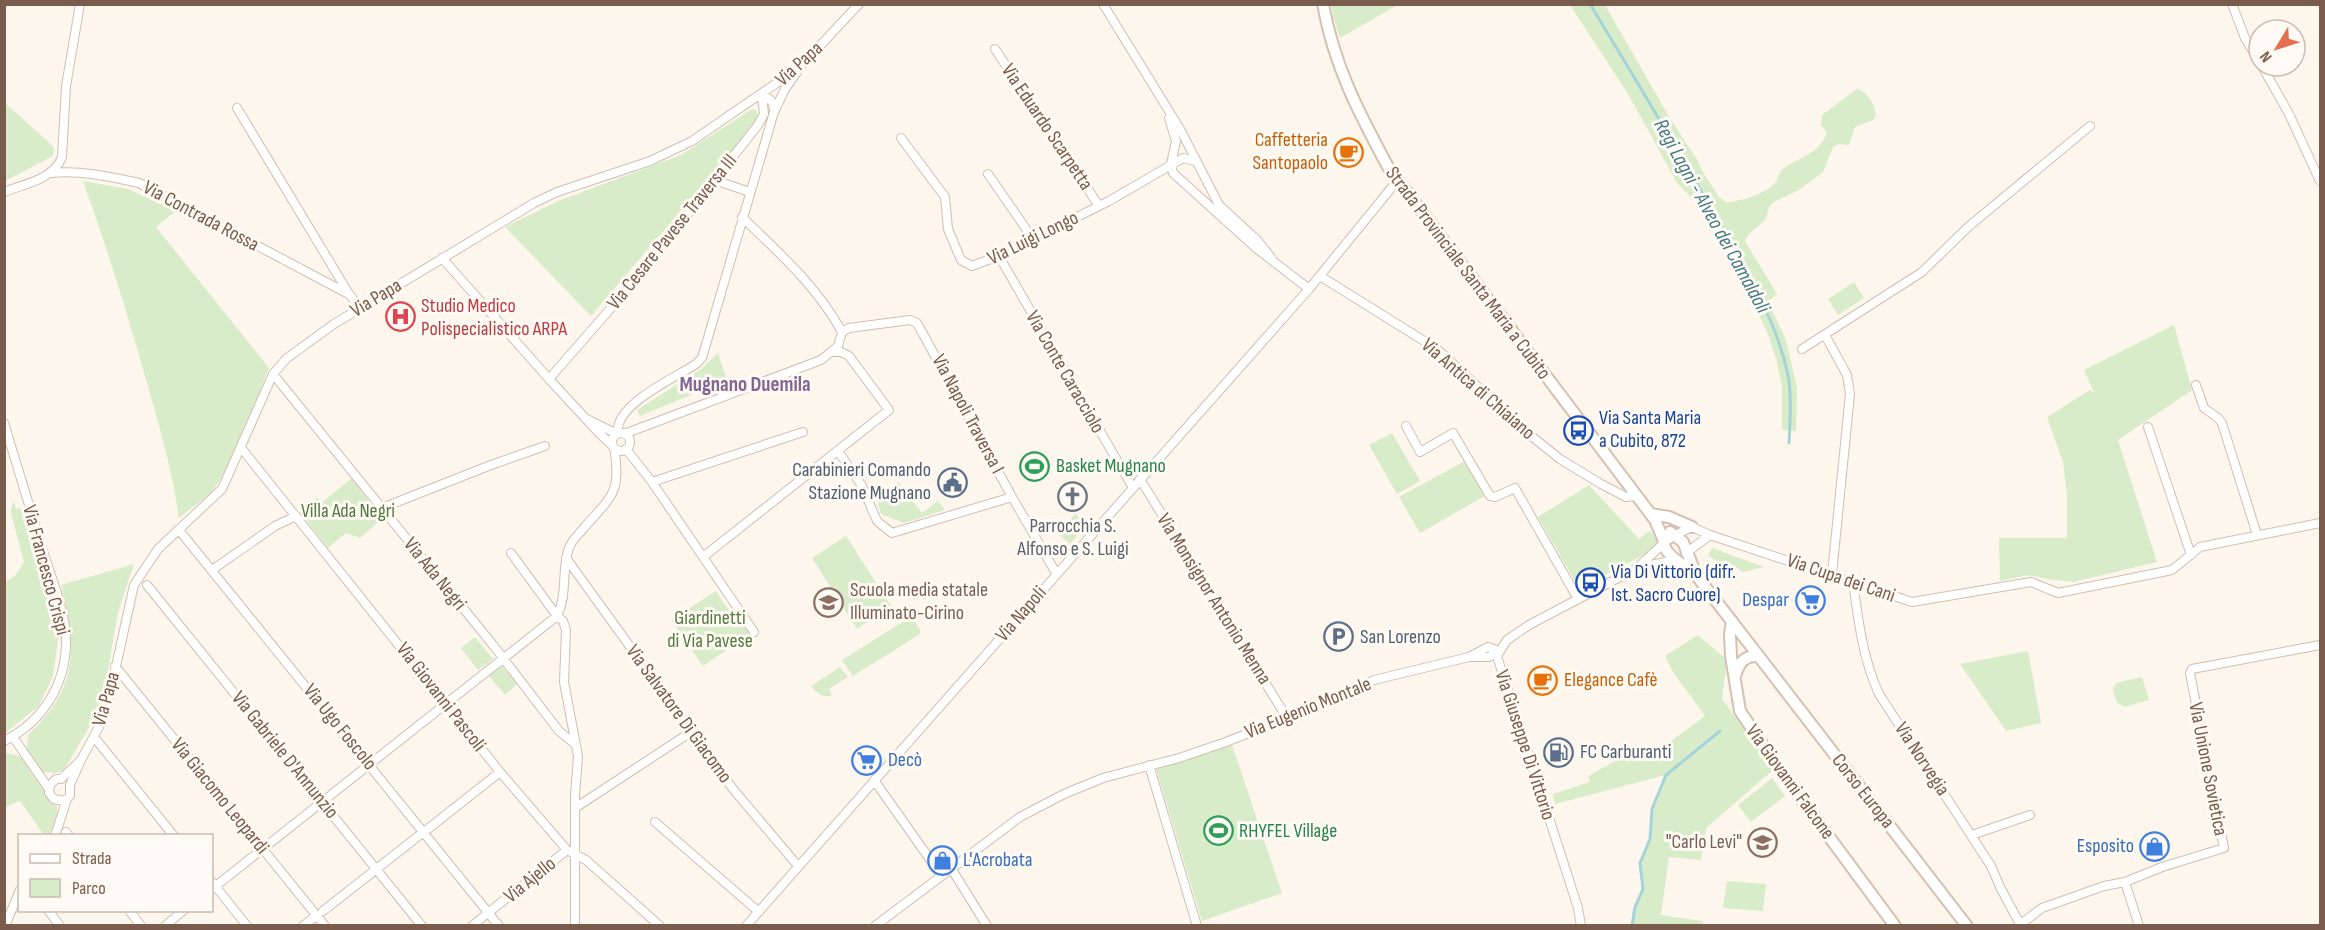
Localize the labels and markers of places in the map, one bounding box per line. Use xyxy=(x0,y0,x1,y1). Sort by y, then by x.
place label: Caffetteria Santopaolo xyxy=(1253,128,1328,175)
cafe icon: Caffetteria Santopaolo xyxy=(1333,136,1365,168)
place label: Studio Medico Polispecialistico ARPA xyxy=(421,294,568,341)
hospital icon: Studio Medico Polispecialistico ARPA xyxy=(384,301,416,333)
place label: Via Santa Maria a Cubito, 872 xyxy=(1599,406,1701,453)
bus stop icon: Via Santa Maria a Cubito, 872 xyxy=(1562,414,1594,446)
sports icon: Basket Mugnano xyxy=(1019,450,1051,482)
place label: Basket Mugnano xyxy=(1056,454,1166,478)
place label: Carabinieri Comando Stazione Mugnano xyxy=(792,458,931,505)
public building icon: Carabinieri Comando Stazione Mugnano xyxy=(936,466,968,498)
church icon: Parrocchia S. Alfonso e S. Luigi xyxy=(1057,480,1089,512)
place label: Parrocchia S. Alfonso e S. Luigi xyxy=(1016,514,1129,561)
place label: Via Di Vittorio (difr. Ist. Sacro Cuore) xyxy=(1611,560,1736,607)
bus stop icon: Via Di Vittorio (difr. Ist. Sacro Cuore) xyxy=(1574,567,1606,599)
place label: Scuola media statale Illuminato-Cirino xyxy=(850,578,988,625)
supermarket icon: Despar xyxy=(1794,584,1826,616)
school or university icon: Scuola media statale Illuminato-Cirino xyxy=(813,586,845,618)
place label: Despar xyxy=(1742,588,1789,612)
parking icon: San Lorenzo xyxy=(1323,621,1355,653)
place label: San Lorenzo xyxy=(1360,625,1441,649)
cafe icon: Elegance Cafè xyxy=(1527,664,1559,696)
place label: Elegance Cafè xyxy=(1564,668,1658,692)
fuel station icon: FC Carburanti xyxy=(1543,736,1575,768)
place label: FC Carburanti xyxy=(1580,740,1672,764)
supermarket icon: Decò xyxy=(851,744,883,776)
place label: Decò xyxy=(888,748,922,772)
sports icon: RHYFEL Village xyxy=(1202,815,1234,847)
place label: RHYFEL Village xyxy=(1239,819,1337,843)
school or university icon: "Carlo Levi" xyxy=(1747,826,1779,858)
place label: "Carlo Levi" xyxy=(1666,830,1742,854)
shop icon: Esposito xyxy=(2139,830,2171,862)
place label: Esposito xyxy=(2077,834,2134,858)
shop icon: L'Acrobata xyxy=(926,844,958,876)
place label: L'Acrobata xyxy=(963,848,1033,872)

